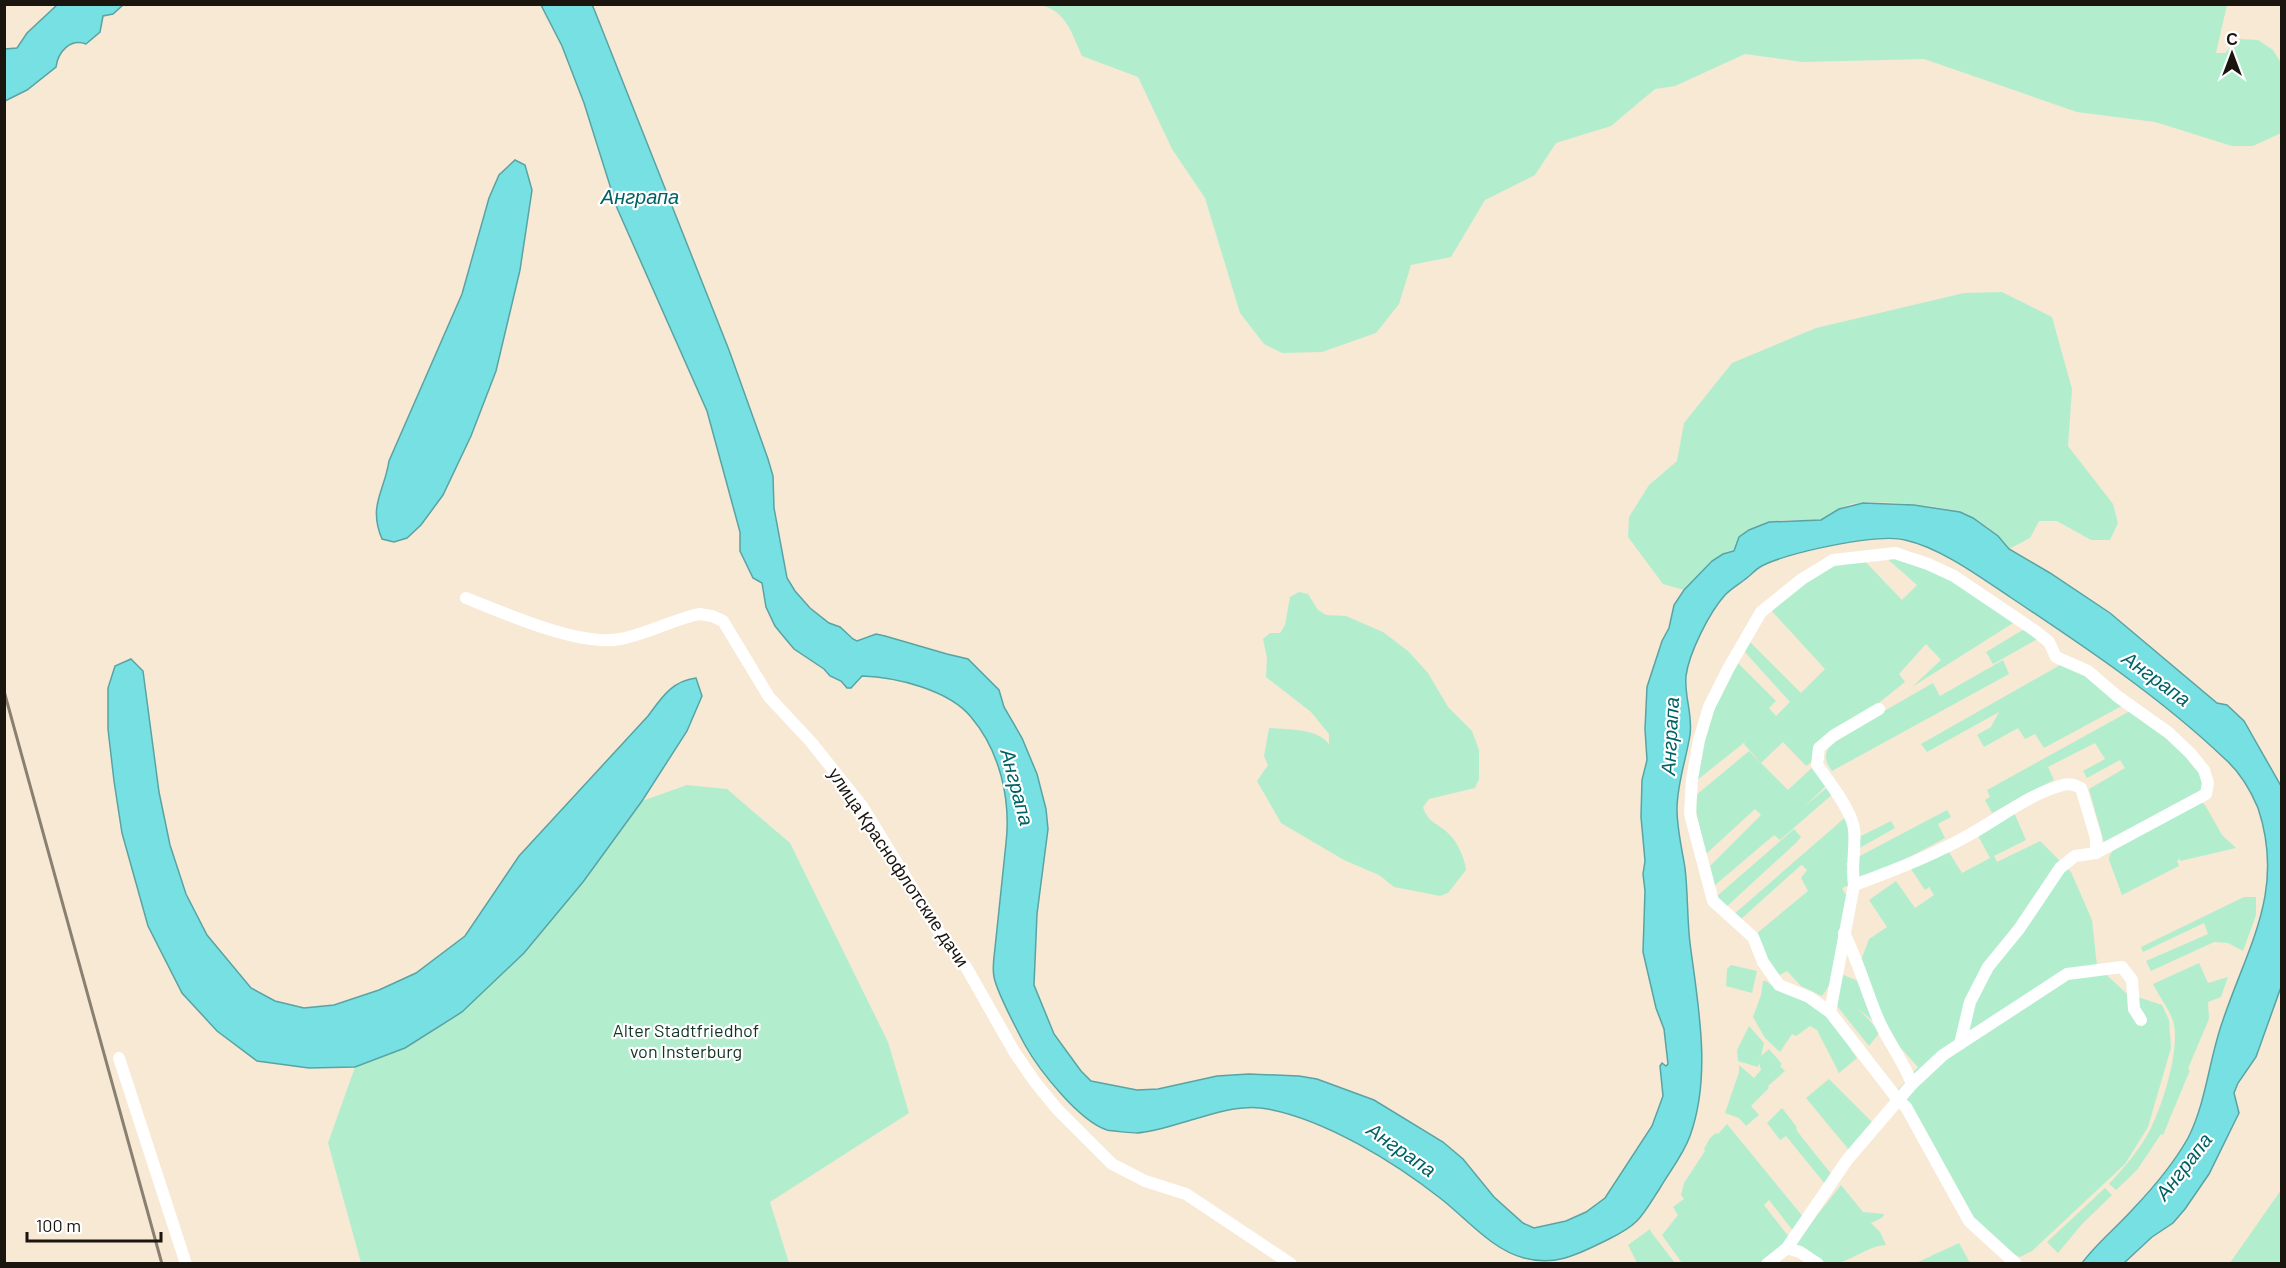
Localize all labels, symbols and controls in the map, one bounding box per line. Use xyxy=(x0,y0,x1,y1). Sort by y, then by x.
north arrow xyxy=(2202,24,2262,84)
text: С xyxy=(2226,29,2238,48)
water label: Анграпа xyxy=(600,184,679,208)
water label: Анграпа xyxy=(2117,645,2196,711)
water label: Анграпа xyxy=(1655,696,1683,777)
water label: Анграпа xyxy=(996,745,1040,828)
street label: улица Краснофлотские дачи xyxy=(824,763,974,971)
park label: Alter Stadtfriedhof von Insterburg xyxy=(613,1019,759,1062)
water label: Анграпа xyxy=(1362,1116,1441,1181)
water label: Анграпа xyxy=(2149,1128,2217,1205)
scale bar xyxy=(27,1205,160,1243)
text: 100 m xyxy=(36,1214,81,1236)

